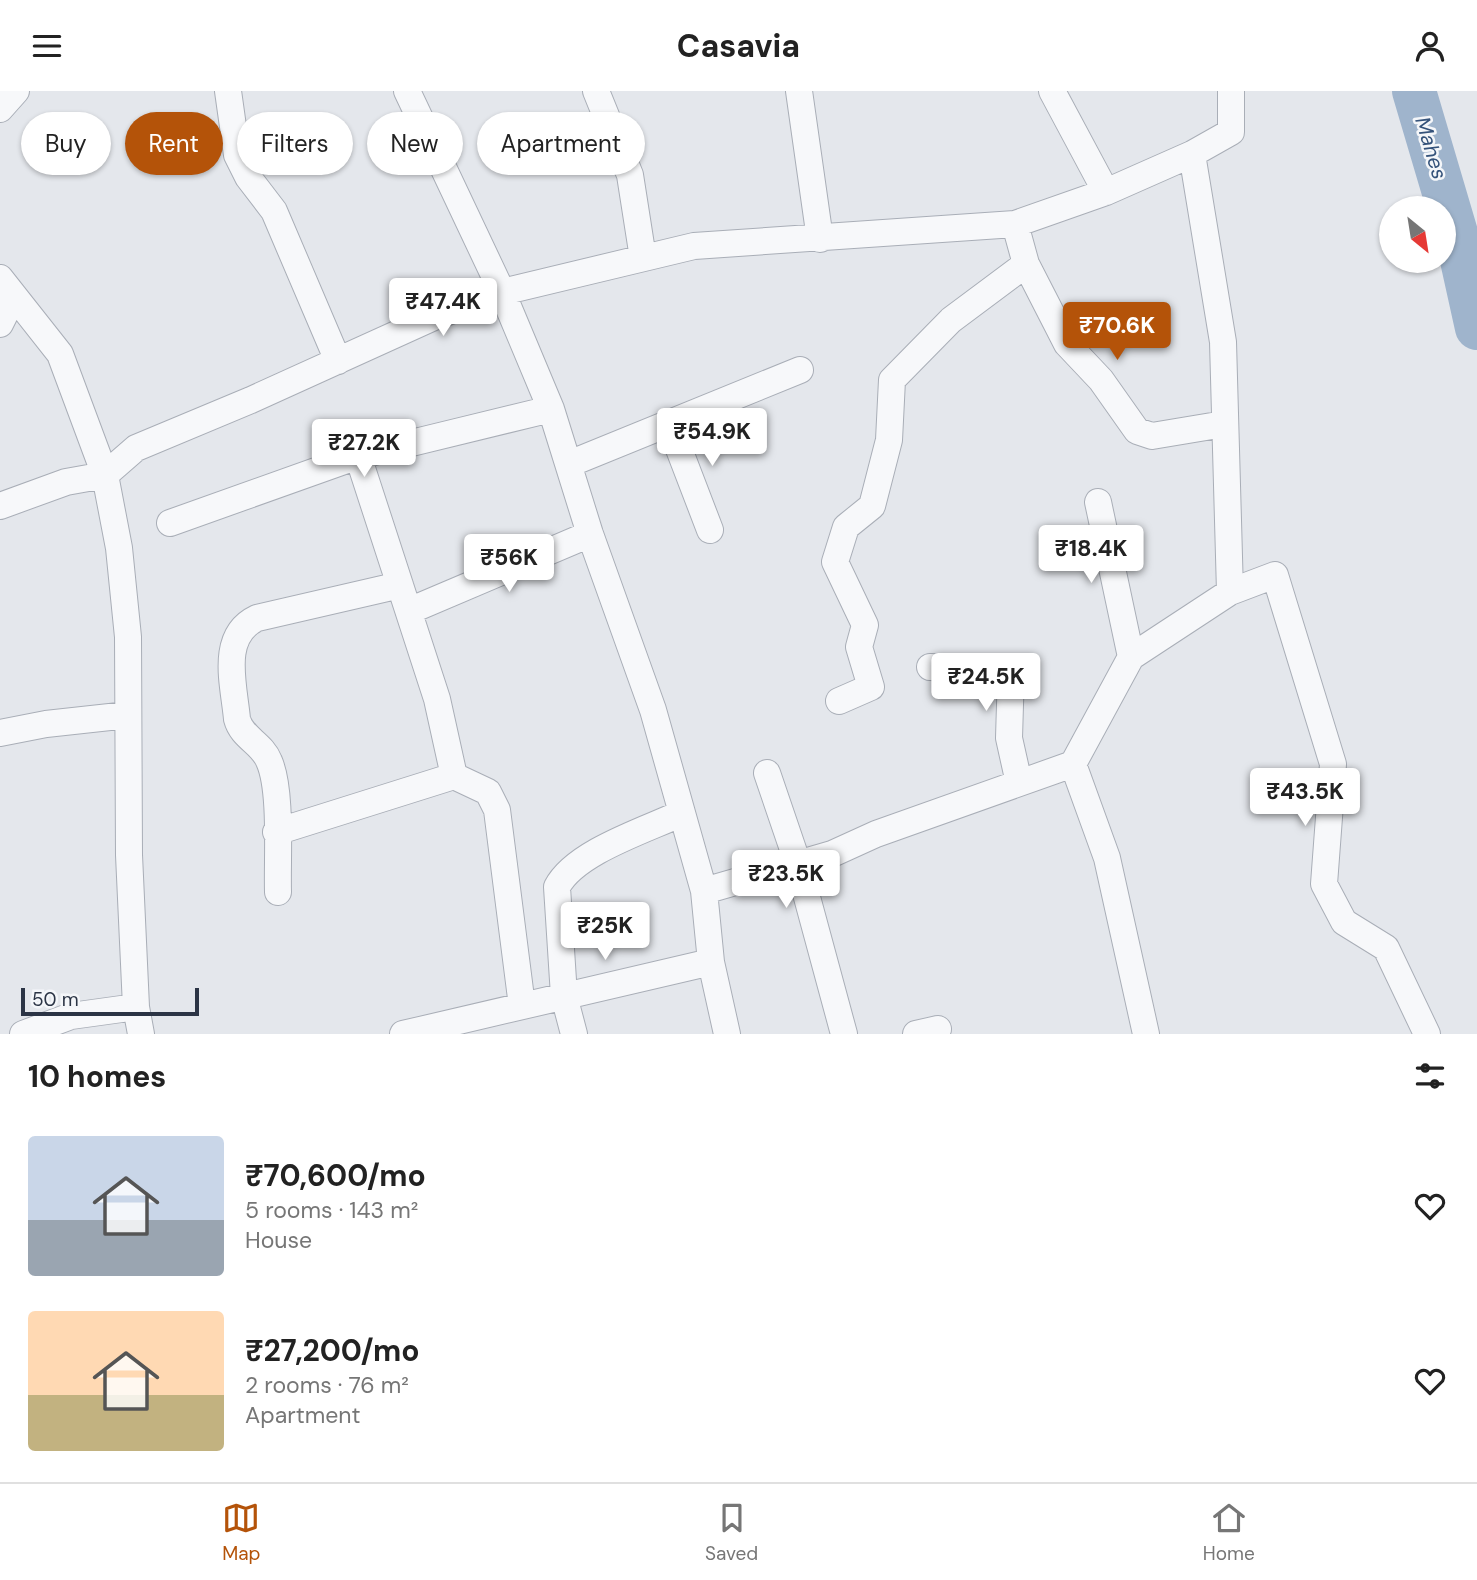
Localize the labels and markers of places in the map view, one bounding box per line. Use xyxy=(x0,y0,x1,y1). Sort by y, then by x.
pin: ₹47.4K xyxy=(386,279,500,338)
pin: ₹70.6K xyxy=(1060,303,1174,362)
pin: ₹54.9K xyxy=(655,409,769,468)
pin: ₹27.2K xyxy=(307,419,421,479)
pin: ₹18.4K xyxy=(1034,525,1148,585)
pin: ₹56K xyxy=(468,535,550,594)
pin: ₹24.5K xyxy=(929,653,1043,713)
pin: ₹43.5K xyxy=(1248,769,1362,828)
pin: ₹23.5K xyxy=(729,851,843,910)
pin: ₹25K xyxy=(564,903,646,962)

